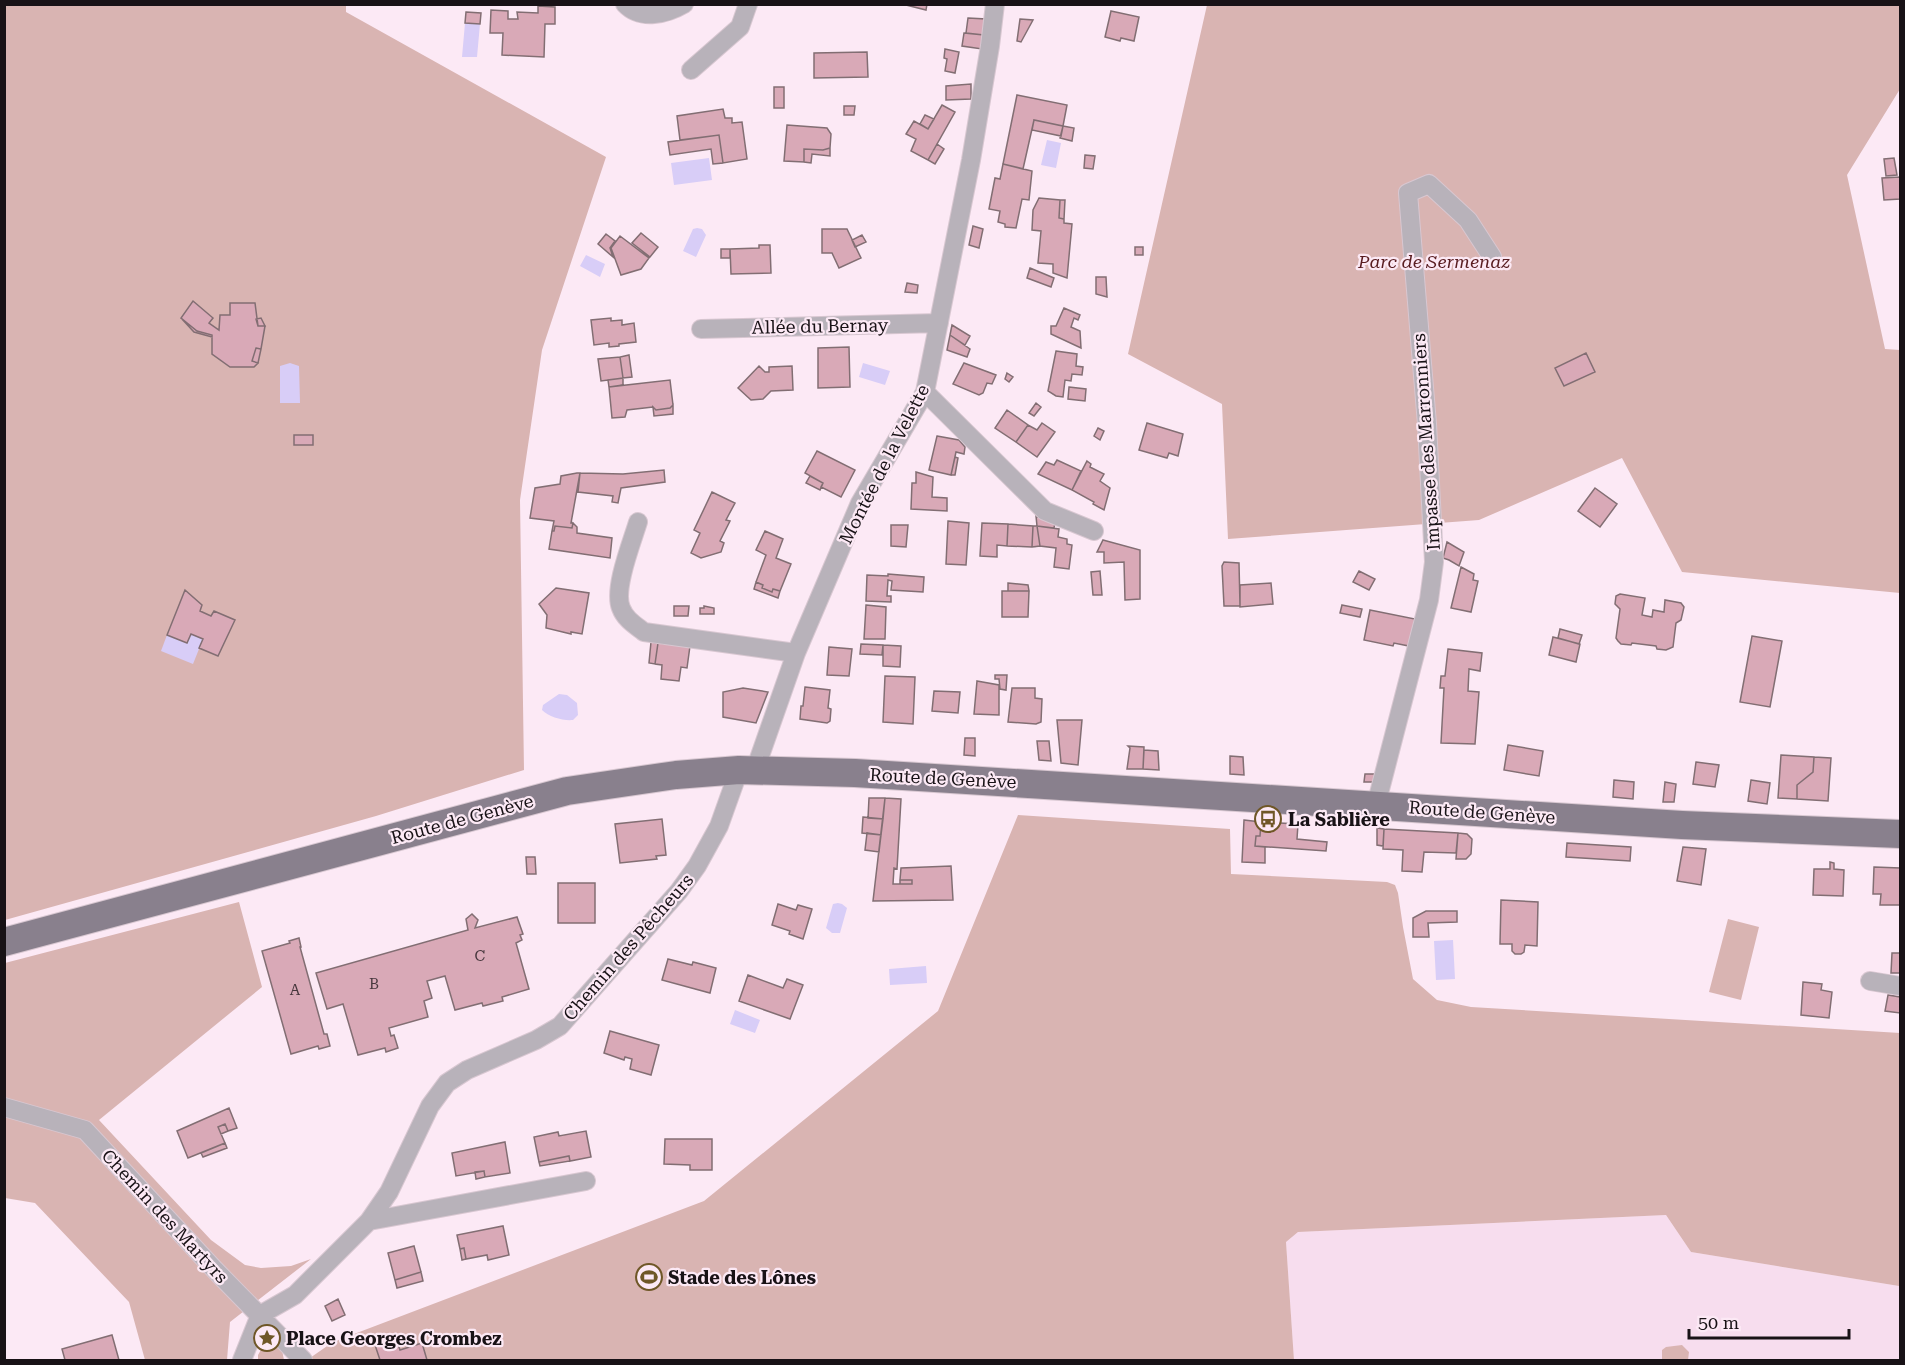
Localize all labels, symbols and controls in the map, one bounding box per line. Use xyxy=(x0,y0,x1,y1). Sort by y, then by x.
park label: Parc de Sermenaz xyxy=(1357,251,1510,272)
street label: Allée du Bernay xyxy=(751,314,889,338)
street label: Impasse des Marronniers xyxy=(1408,333,1444,551)
street label: Montée de la Velette xyxy=(835,381,933,547)
street label: Route de Genève xyxy=(869,764,1017,792)
street label: Route de Genève xyxy=(388,790,536,848)
street label: Route de Genève xyxy=(1408,796,1556,828)
bus stop icon: La Sablière xyxy=(1253,804,1283,834)
place label: La Sablière xyxy=(1288,809,1390,830)
street label: Chemin des Pêcheurs xyxy=(559,869,697,1025)
house number: C xyxy=(475,947,486,965)
house number: B xyxy=(369,975,379,993)
house number: A xyxy=(290,981,301,999)
street label: Chemin des Martyrs xyxy=(98,1145,232,1287)
sports icon: Stade des Lônes xyxy=(634,1262,664,1292)
place label: Stade des Lônes xyxy=(668,1267,816,1288)
scale bar xyxy=(1689,1302,1850,1340)
text: 50 m xyxy=(1698,1312,1739,1333)
place icon: Place Georges Crombez xyxy=(252,1323,282,1353)
place label: Place Georges Crombez xyxy=(286,1328,501,1349)

